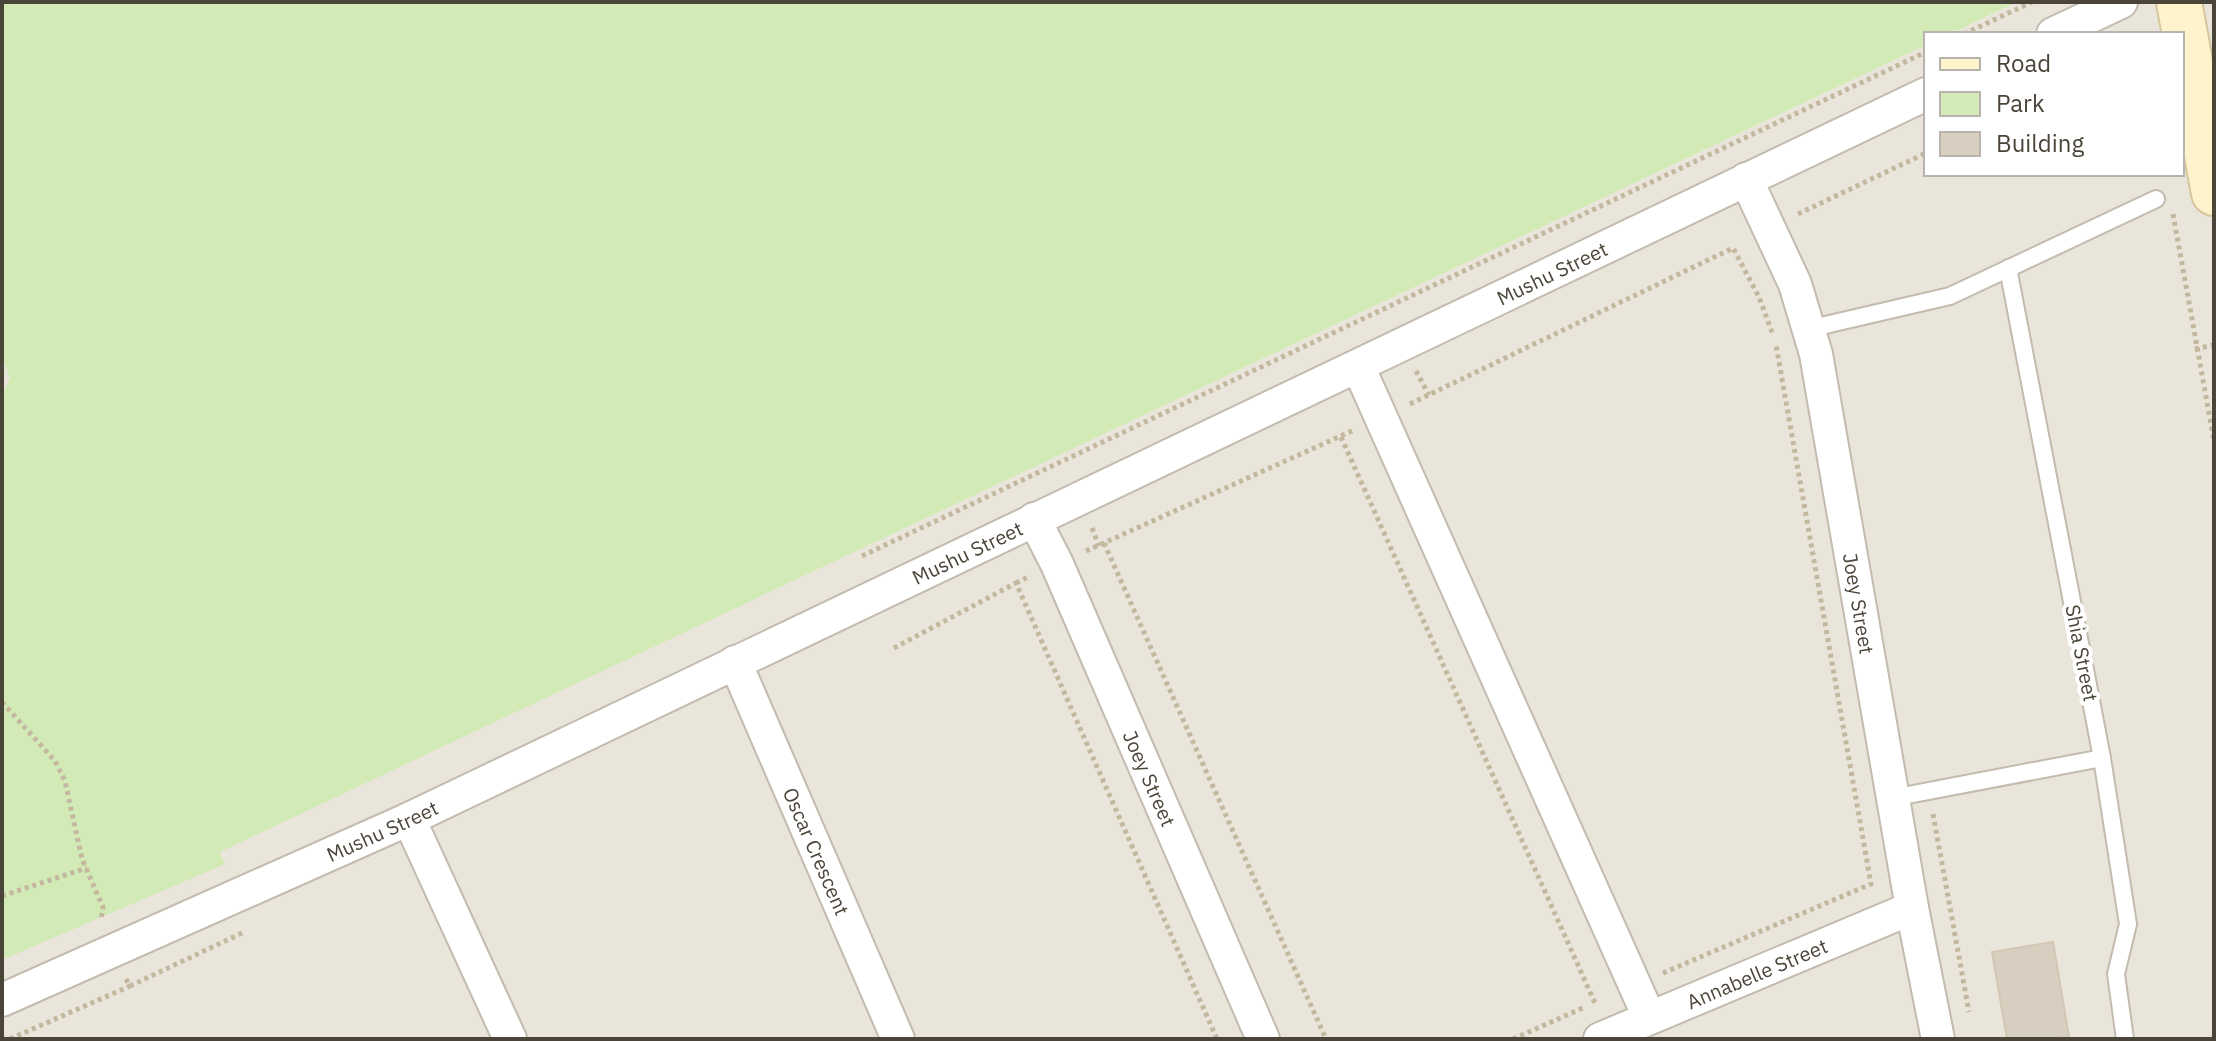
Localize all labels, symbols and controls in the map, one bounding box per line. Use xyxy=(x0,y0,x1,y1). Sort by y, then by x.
legend xyxy=(1924,32,2184,176)
text: Road xyxy=(1996,47,2051,79)
text: Park xyxy=(1996,87,2045,119)
text: Building xyxy=(1996,127,2084,159)
street label: Mushu Street xyxy=(1492,235,1612,311)
street label: Mushu Street xyxy=(907,514,1027,590)
street label: Joey Street xyxy=(1837,551,1881,656)
street label: Shia Street xyxy=(2059,602,2105,704)
street label: Joey Street xyxy=(1117,726,1183,830)
street label: Oscar Crescent xyxy=(777,783,856,919)
street label: Mushu Street xyxy=(322,794,442,868)
street label: Annabelle Street xyxy=(1682,932,1831,1015)

